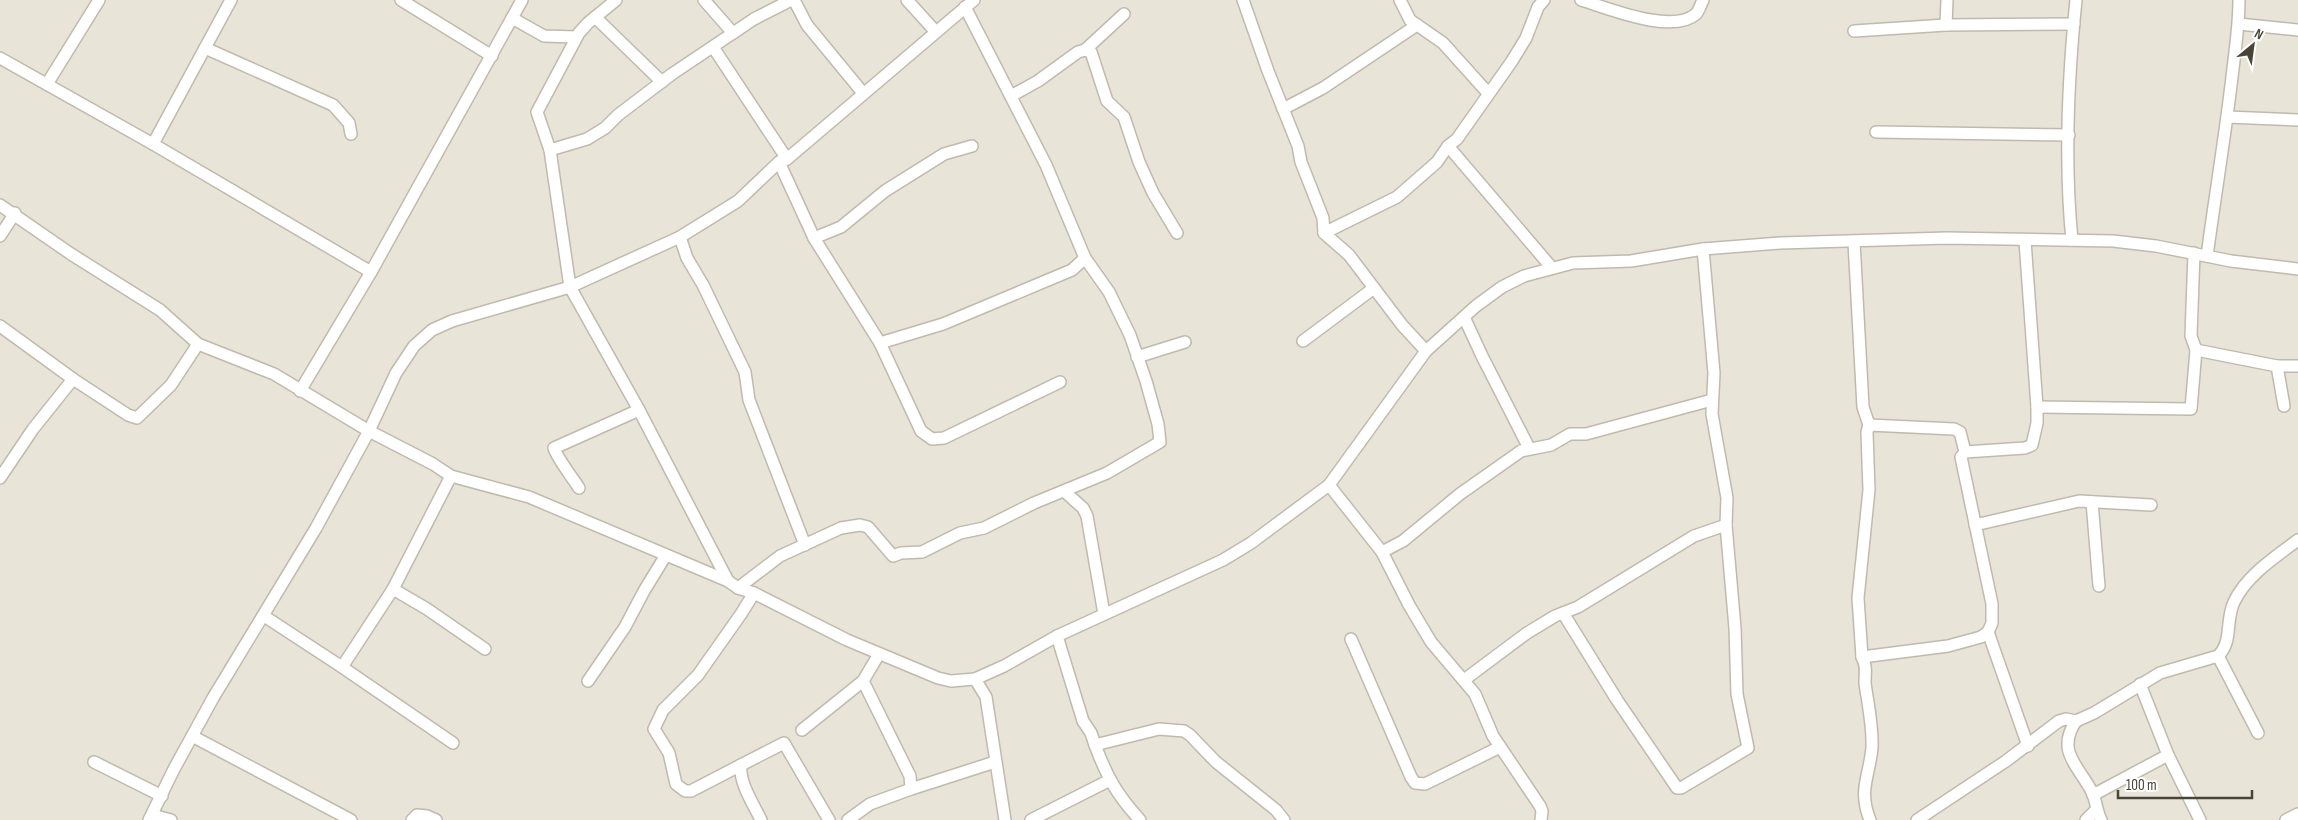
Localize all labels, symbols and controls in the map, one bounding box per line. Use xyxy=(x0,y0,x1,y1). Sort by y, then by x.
north arrow xyxy=(2228,20,2278,70)
text: N xyxy=(2252,25,2266,43)
scale bar xyxy=(2118,768,2252,800)
text: 100 m xyxy=(2126,776,2157,795)

